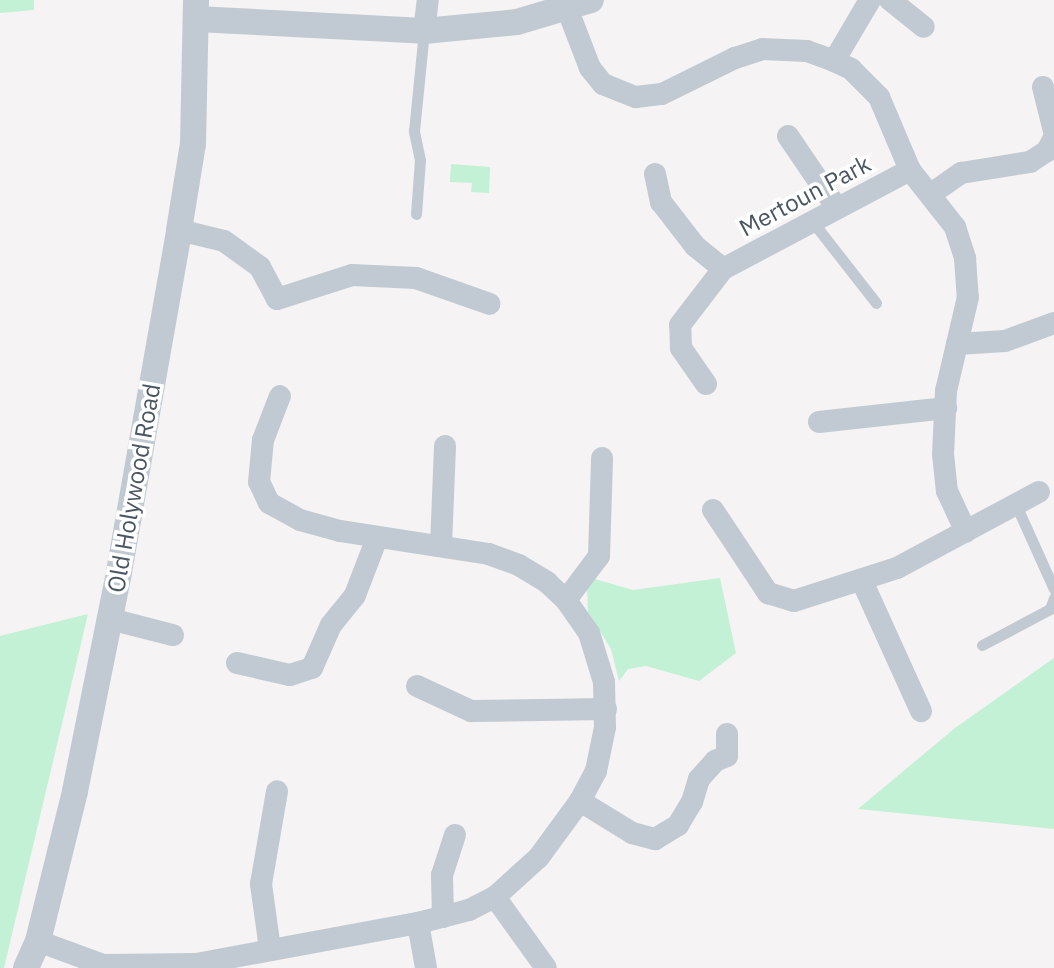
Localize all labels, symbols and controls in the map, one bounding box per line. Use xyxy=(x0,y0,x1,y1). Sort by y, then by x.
street label: Mertoun Park xyxy=(734,149,876,243)
street label: Old Holywood Road xyxy=(101,381,167,595)

